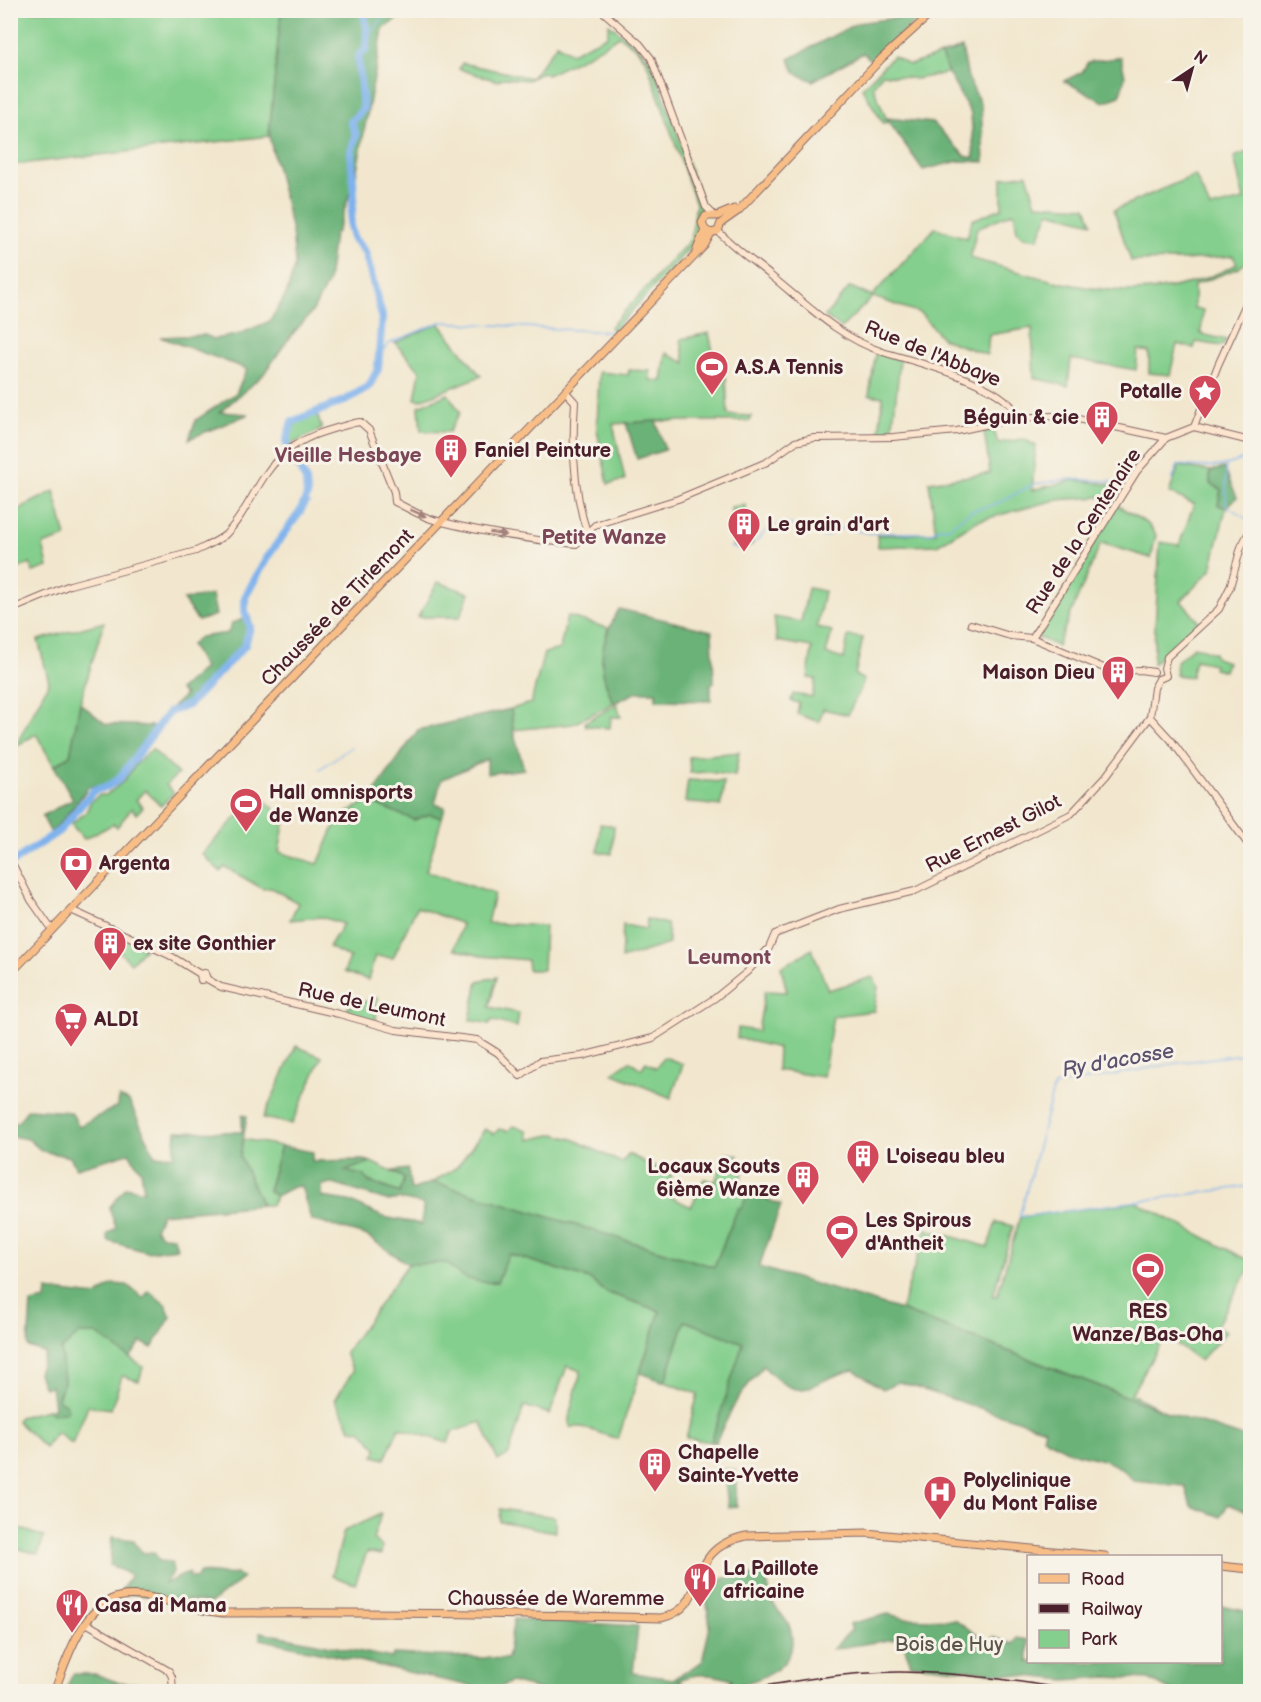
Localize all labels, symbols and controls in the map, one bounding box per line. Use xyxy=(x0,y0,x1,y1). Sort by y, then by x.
north arrow xyxy=(1162,39,1222,99)
text: N xyxy=(1189,47,1210,69)
street label: Rue de l'Abbaye xyxy=(861,316,1004,392)
sports icon: A.S.A Tennis xyxy=(694,349,730,396)
place label: A.S.A Tennis xyxy=(734,356,844,380)
place icon: Potalle xyxy=(1187,373,1223,420)
place label: Potalle xyxy=(1120,380,1182,404)
building icon: Béguin & cie xyxy=(1084,399,1120,446)
place label: Béguin & cie xyxy=(963,406,1079,430)
building icon: Faniel Peinture xyxy=(433,432,469,479)
place label: Faniel Peinture xyxy=(474,439,611,463)
district label: Vieille Hesbaye xyxy=(274,443,422,468)
street label: Rue de la Centenaire xyxy=(1021,444,1147,619)
building icon: Le grain d'art xyxy=(726,506,762,553)
one-way arrow xyxy=(410,508,427,517)
place label: Le grain d'art xyxy=(767,513,890,537)
street label: Chaussée de Tirlemont xyxy=(256,524,419,691)
district label: Petite Wanze xyxy=(542,525,666,550)
one-way arrow xyxy=(489,530,508,539)
building icon: Maison Dieu xyxy=(1100,654,1136,701)
place label: Maison Dieu xyxy=(982,661,1095,685)
place label: Hall omnisports de Wanze xyxy=(269,781,413,828)
sports icon: Hall omnisports de Wanze xyxy=(228,786,264,833)
street label: Rue Ernest Gilot xyxy=(922,789,1065,878)
bank icon: Argenta xyxy=(58,845,94,892)
place label: Argenta xyxy=(98,852,170,876)
building icon: ex site Gonthier xyxy=(92,925,128,972)
place label: ex site Gonthier xyxy=(133,932,277,956)
district label: Leumont xyxy=(687,945,771,970)
street label: Rue de Leumont xyxy=(296,978,448,1032)
supermarket icon: ALDI xyxy=(53,1001,89,1048)
place label: ALDI xyxy=(93,1008,138,1032)
water label: Ry d'acosse xyxy=(1060,1038,1176,1083)
building icon: L'oiseau bleu xyxy=(845,1138,881,1185)
place label: L'oiseau bleu xyxy=(886,1145,1005,1169)
place label: Locaux Scouts 6ième Wanze xyxy=(647,1155,780,1202)
building icon: Locaux Scouts 6ième Wanze xyxy=(785,1159,821,1206)
place label: Les Spirous d'Antheit xyxy=(865,1209,972,1256)
sports icon: Les Spirous d'Antheit xyxy=(824,1213,860,1260)
sports icon: RES Wanze/Bas-Oha xyxy=(1130,1251,1166,1298)
place label: RES Wanze/Bas-Oha xyxy=(1072,1300,1224,1347)
place label: Chapelle Sainte-Yvette xyxy=(678,1441,799,1488)
building icon: Chapelle Sainte-Yvette xyxy=(637,1446,673,1493)
place label: Polyclinique du Mont Falise xyxy=(963,1469,1097,1516)
hospital icon: Polyclinique du Mont Falise xyxy=(922,1474,958,1521)
legend xyxy=(1027,1555,1222,1663)
place label: La Paillote africaine xyxy=(723,1557,818,1604)
restaurant icon: La Paillote africaine xyxy=(682,1561,718,1608)
text: Road xyxy=(1081,1569,1125,1590)
restaurant icon: Casa di Mama xyxy=(54,1587,90,1634)
street label: Chaussée de Waremme xyxy=(448,1587,665,1611)
place label: Casa di Mama xyxy=(95,1594,227,1618)
text: Railway xyxy=(1081,1599,1143,1620)
text: Park xyxy=(1081,1629,1117,1650)
park label: Bois de Huy xyxy=(895,1633,1003,1657)

